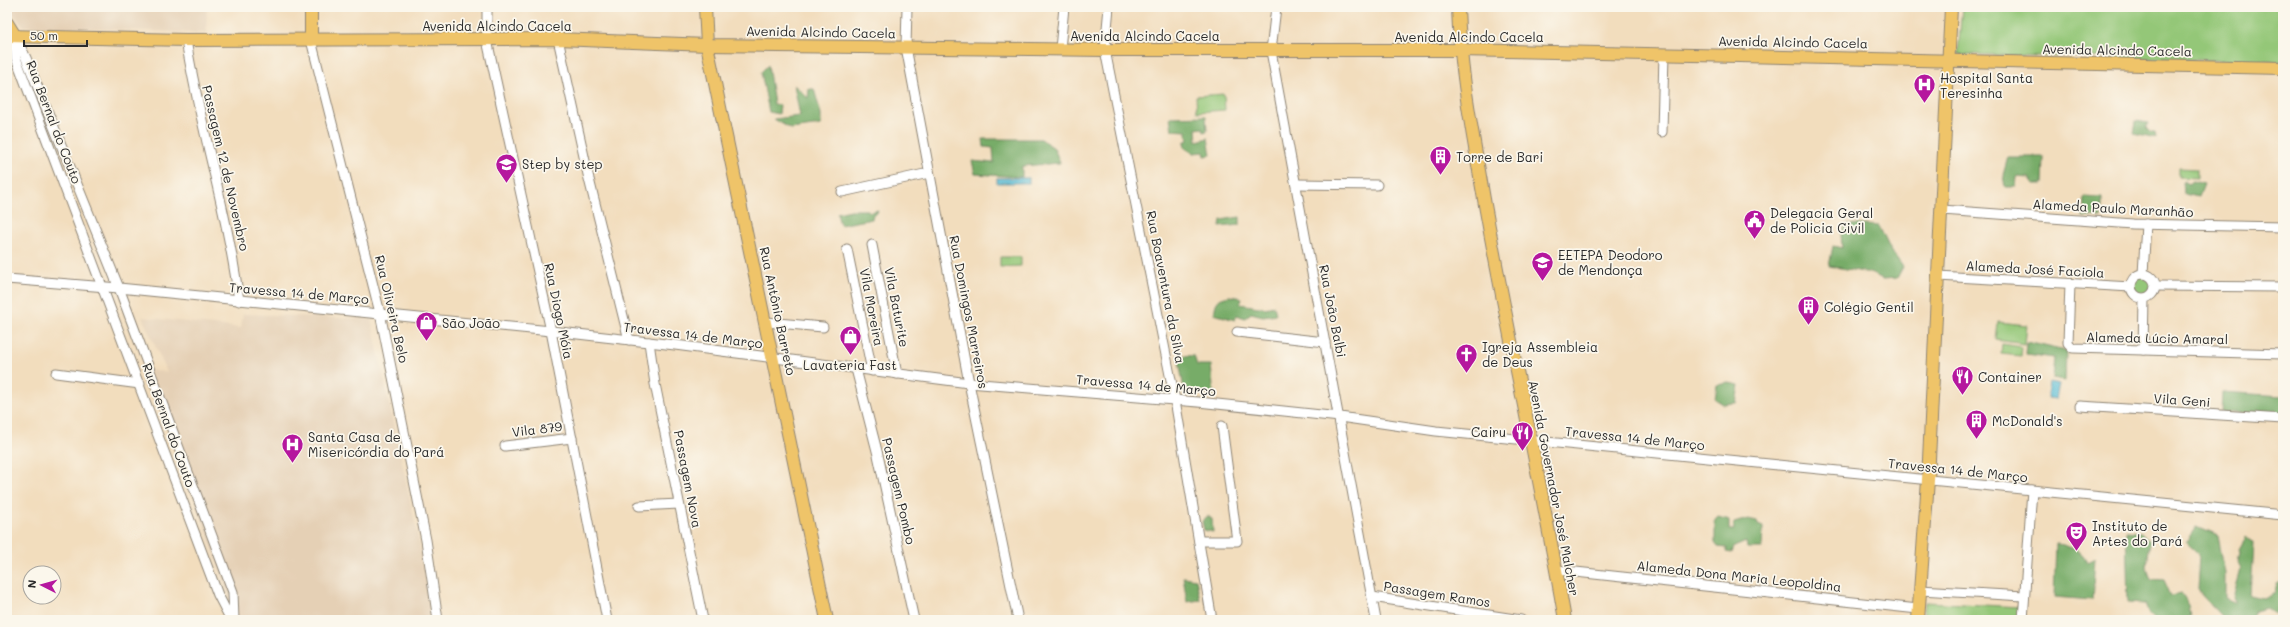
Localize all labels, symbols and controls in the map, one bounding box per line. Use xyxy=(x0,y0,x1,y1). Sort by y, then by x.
street label: Avenida Alcindo Cacela xyxy=(422,17,572,34)
scale bar xyxy=(24,22,87,48)
street label: Avenida Alcindo Cacela xyxy=(746,22,896,41)
text: 50 m xyxy=(30,27,58,43)
street label: Avenida Alcindo Cacela xyxy=(1070,27,1220,44)
street label: Avenida Alcindo Cacela xyxy=(1394,28,1544,45)
street label: Avenida Alcindo Cacela xyxy=(1718,32,1868,51)
street label: Avenida Alcindo Cacela xyxy=(2042,40,2192,59)
street label: Rua Bernal do Couto xyxy=(23,58,86,186)
place label: Hospital Santa Teresinha xyxy=(1940,69,2033,101)
hospital icon: Hospital Santa Teresinha xyxy=(1911,72,1937,105)
street label: Passagem 12 de Novembro xyxy=(199,83,254,253)
building icon: Torre de Bari xyxy=(1427,144,1453,177)
place label: Torre de Bari xyxy=(1456,148,1543,165)
school or university icon: Step by step xyxy=(494,151,520,184)
place label: Step by step xyxy=(522,155,603,172)
street label: Alameda Paulo Maranhão xyxy=(2032,195,2194,220)
place label: Delegacia Geral de Policia Civil xyxy=(1770,204,1873,236)
public building icon: Delegacia Geral de Policia Civil xyxy=(1742,207,1768,240)
street label: Rua Boaventura da Silva xyxy=(1143,209,1190,365)
street label: Rua Domingos Marreiros xyxy=(946,234,993,390)
street label: Rua Antônio Barreto xyxy=(757,245,800,377)
place label: EETEPA Deodoro de Mendonça xyxy=(1558,246,1663,278)
school or university icon: EETEPA Deodoro de Mendonça xyxy=(1530,249,1556,282)
street label: Rua Oliveira Belo xyxy=(372,253,413,365)
street label: Alameda José Faciola xyxy=(1965,256,2105,281)
street label: Rua Diogo Móia xyxy=(541,261,578,361)
street label: Rua João Balbi xyxy=(1316,263,1351,359)
street label: Vila Baturite xyxy=(881,265,914,348)
street label: Vila Moreira xyxy=(857,266,888,347)
street label: Travessa 14 de Março xyxy=(229,278,370,307)
building icon: Colégio Gentil xyxy=(1796,294,1822,327)
place label: Colégio Gentil xyxy=(1824,298,1914,315)
shop icon: São João xyxy=(413,310,439,343)
place label: São João xyxy=(442,314,500,331)
street label: Travessa 14 de Março xyxy=(623,318,764,352)
shop icon: Lavateria Fast xyxy=(837,324,863,357)
street label: Alameda Lúcio Amaral xyxy=(2086,328,2228,347)
place label: Igreja Assembleia de Deus xyxy=(1482,338,1598,370)
church icon: Igreja Assembleia de Deus xyxy=(1454,341,1480,374)
place label: Lavateria Fast xyxy=(803,356,897,373)
street label: Rua Bernal do Couto xyxy=(139,361,200,489)
restaurant icon: Container xyxy=(1950,364,1976,397)
place label: Container xyxy=(1978,368,2042,385)
street label: Travessa 14 de Março xyxy=(1076,370,1217,399)
street label: Avenida Governador José Malcher xyxy=(1525,378,1584,597)
street label: Vila Geni xyxy=(2153,389,2211,410)
building icon: McDonald's xyxy=(1963,408,1989,441)
place label: McDonald's xyxy=(1992,412,2063,429)
street label: Vila 879 xyxy=(511,417,563,440)
restaurant icon: Cairu xyxy=(1509,419,1535,452)
street label: Travessa 14 de Março xyxy=(1565,422,1706,453)
place label: Cairu xyxy=(1471,423,1506,440)
place label: Santa Casa de Misericórdia do Pará xyxy=(308,428,444,460)
street label: Passagem Nova xyxy=(671,429,706,529)
hospital icon: Santa Casa de Misericórdia do Pará xyxy=(279,431,305,464)
street label: Passagem Pombo xyxy=(879,436,920,546)
street label: Travessa 14 de Março xyxy=(1888,454,2029,485)
place label: Instituto de Artes do Pará xyxy=(2092,517,2183,549)
theatre icon: Instituto de Artes do Pará xyxy=(2063,520,2089,553)
street label: Alameda Dona Maria Leopoldina xyxy=(1636,556,1842,595)
north arrow xyxy=(22,565,62,605)
street label: Passagem Ramos xyxy=(1383,577,1492,610)
text: N xyxy=(24,579,39,589)

